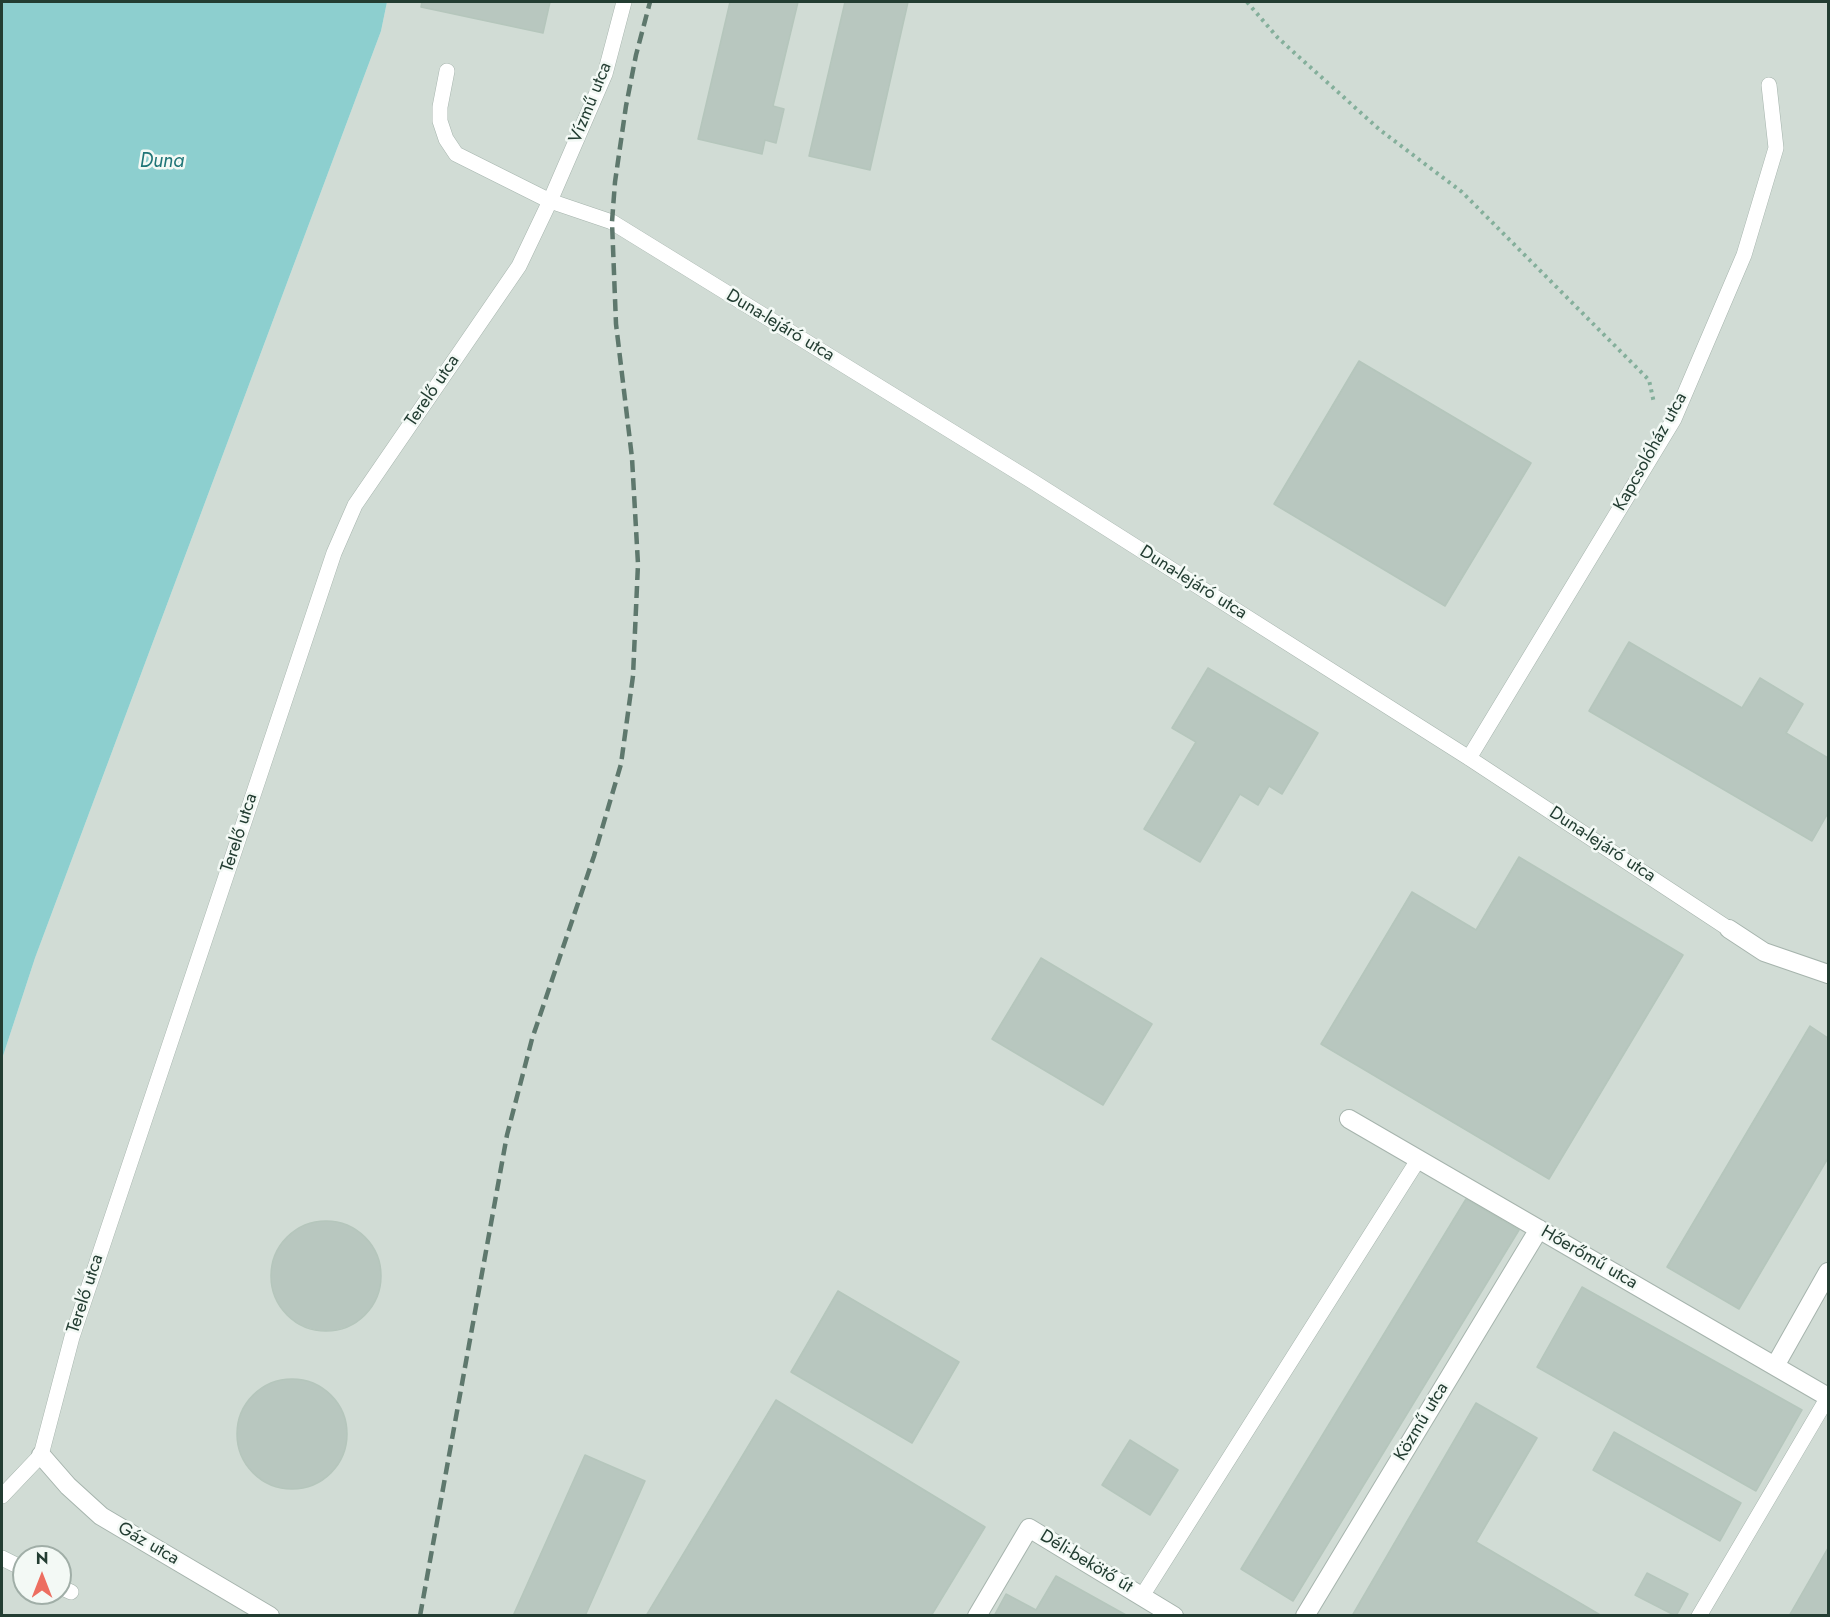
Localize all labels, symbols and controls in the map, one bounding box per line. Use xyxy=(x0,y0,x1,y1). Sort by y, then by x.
street label: Vízmű utca xyxy=(565,60,617,146)
water label: Duna xyxy=(140,150,184,174)
street label: Duna-lejáró utca xyxy=(722,285,838,367)
street label: Terelő utca xyxy=(401,351,465,431)
street label: Kapcsolóház utca xyxy=(1610,389,1692,515)
street label: Duna-lejáró utca xyxy=(1135,541,1251,625)
street label: Terelő utca xyxy=(217,791,263,875)
street label: Duna-lejáró utca xyxy=(1545,803,1659,887)
street label: Hőerőmű utca xyxy=(1537,1222,1641,1294)
street label: Terelő utca xyxy=(63,1252,109,1336)
street label: Közmű utca xyxy=(1390,1379,1454,1465)
street label: Gáz utca xyxy=(113,1518,183,1570)
street label: Déli-bekötő út xyxy=(1036,1526,1136,1598)
north arrow xyxy=(12,1545,72,1605)
text: N xyxy=(36,1547,48,1570)

